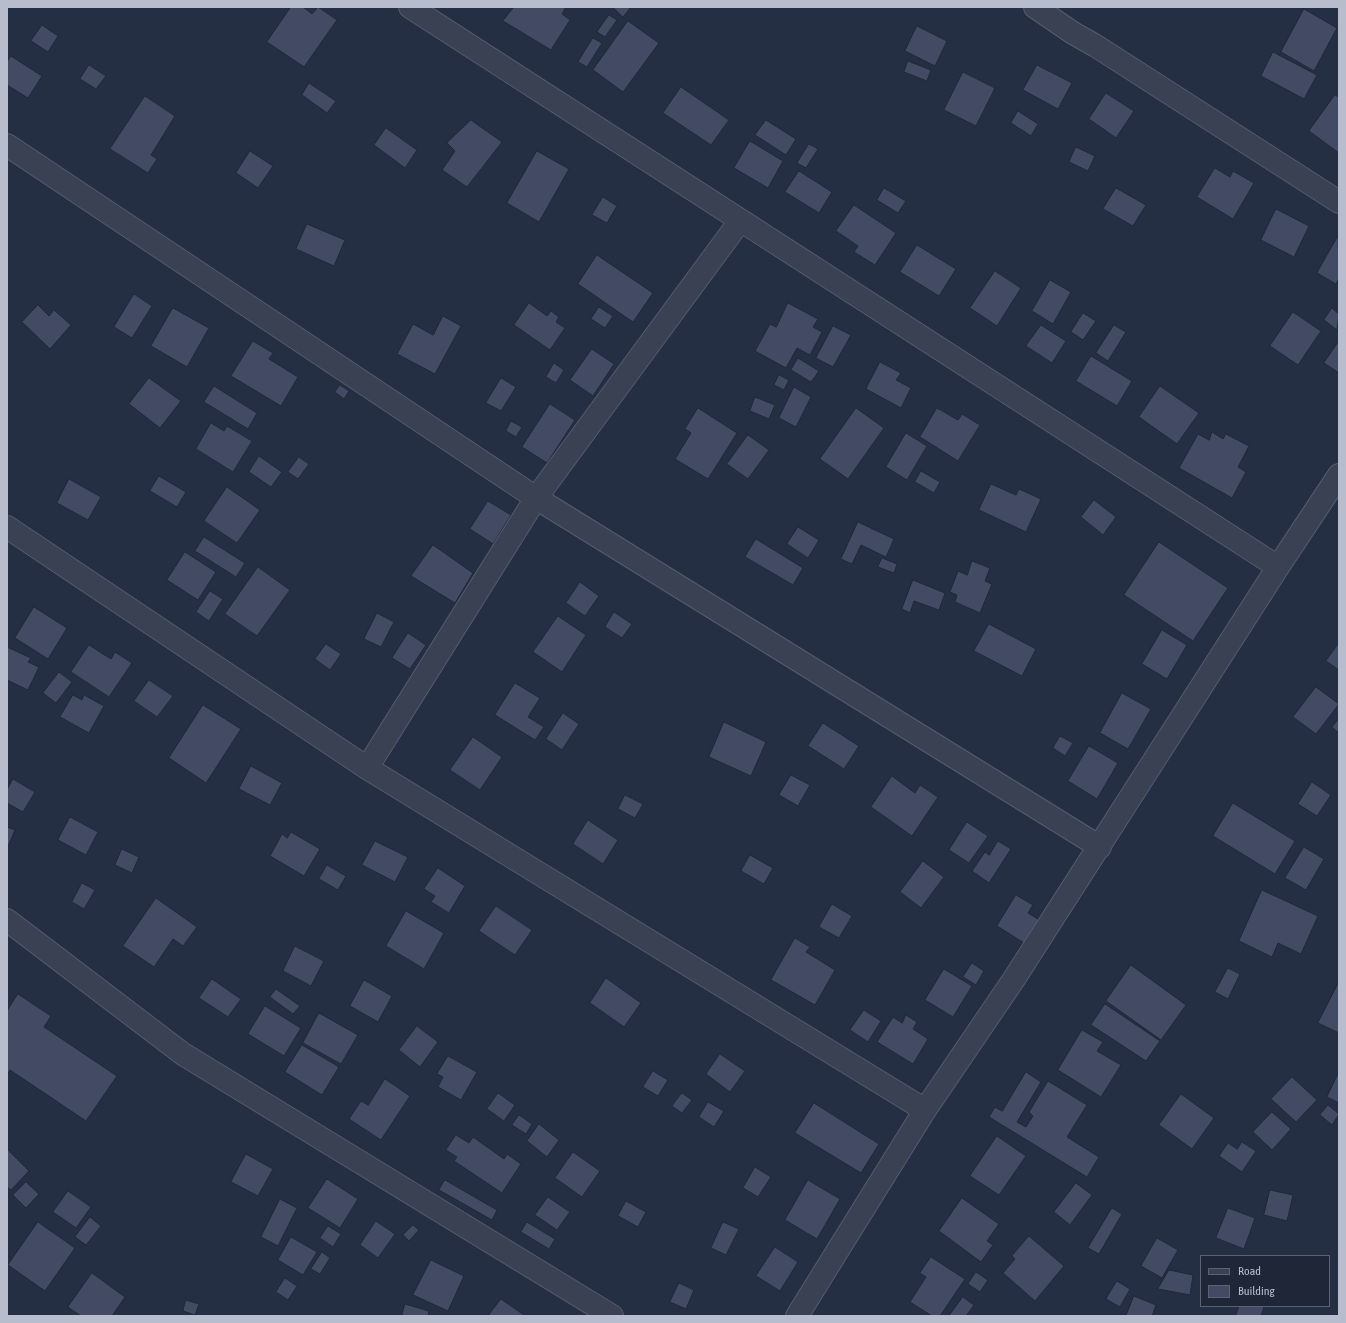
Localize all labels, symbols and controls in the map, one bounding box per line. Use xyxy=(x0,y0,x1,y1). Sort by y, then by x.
legend xyxy=(1200,1255,1330,1307)
text: Road xyxy=(1238,1264,1261,1278)
text: Building xyxy=(1238,1284,1275,1298)

